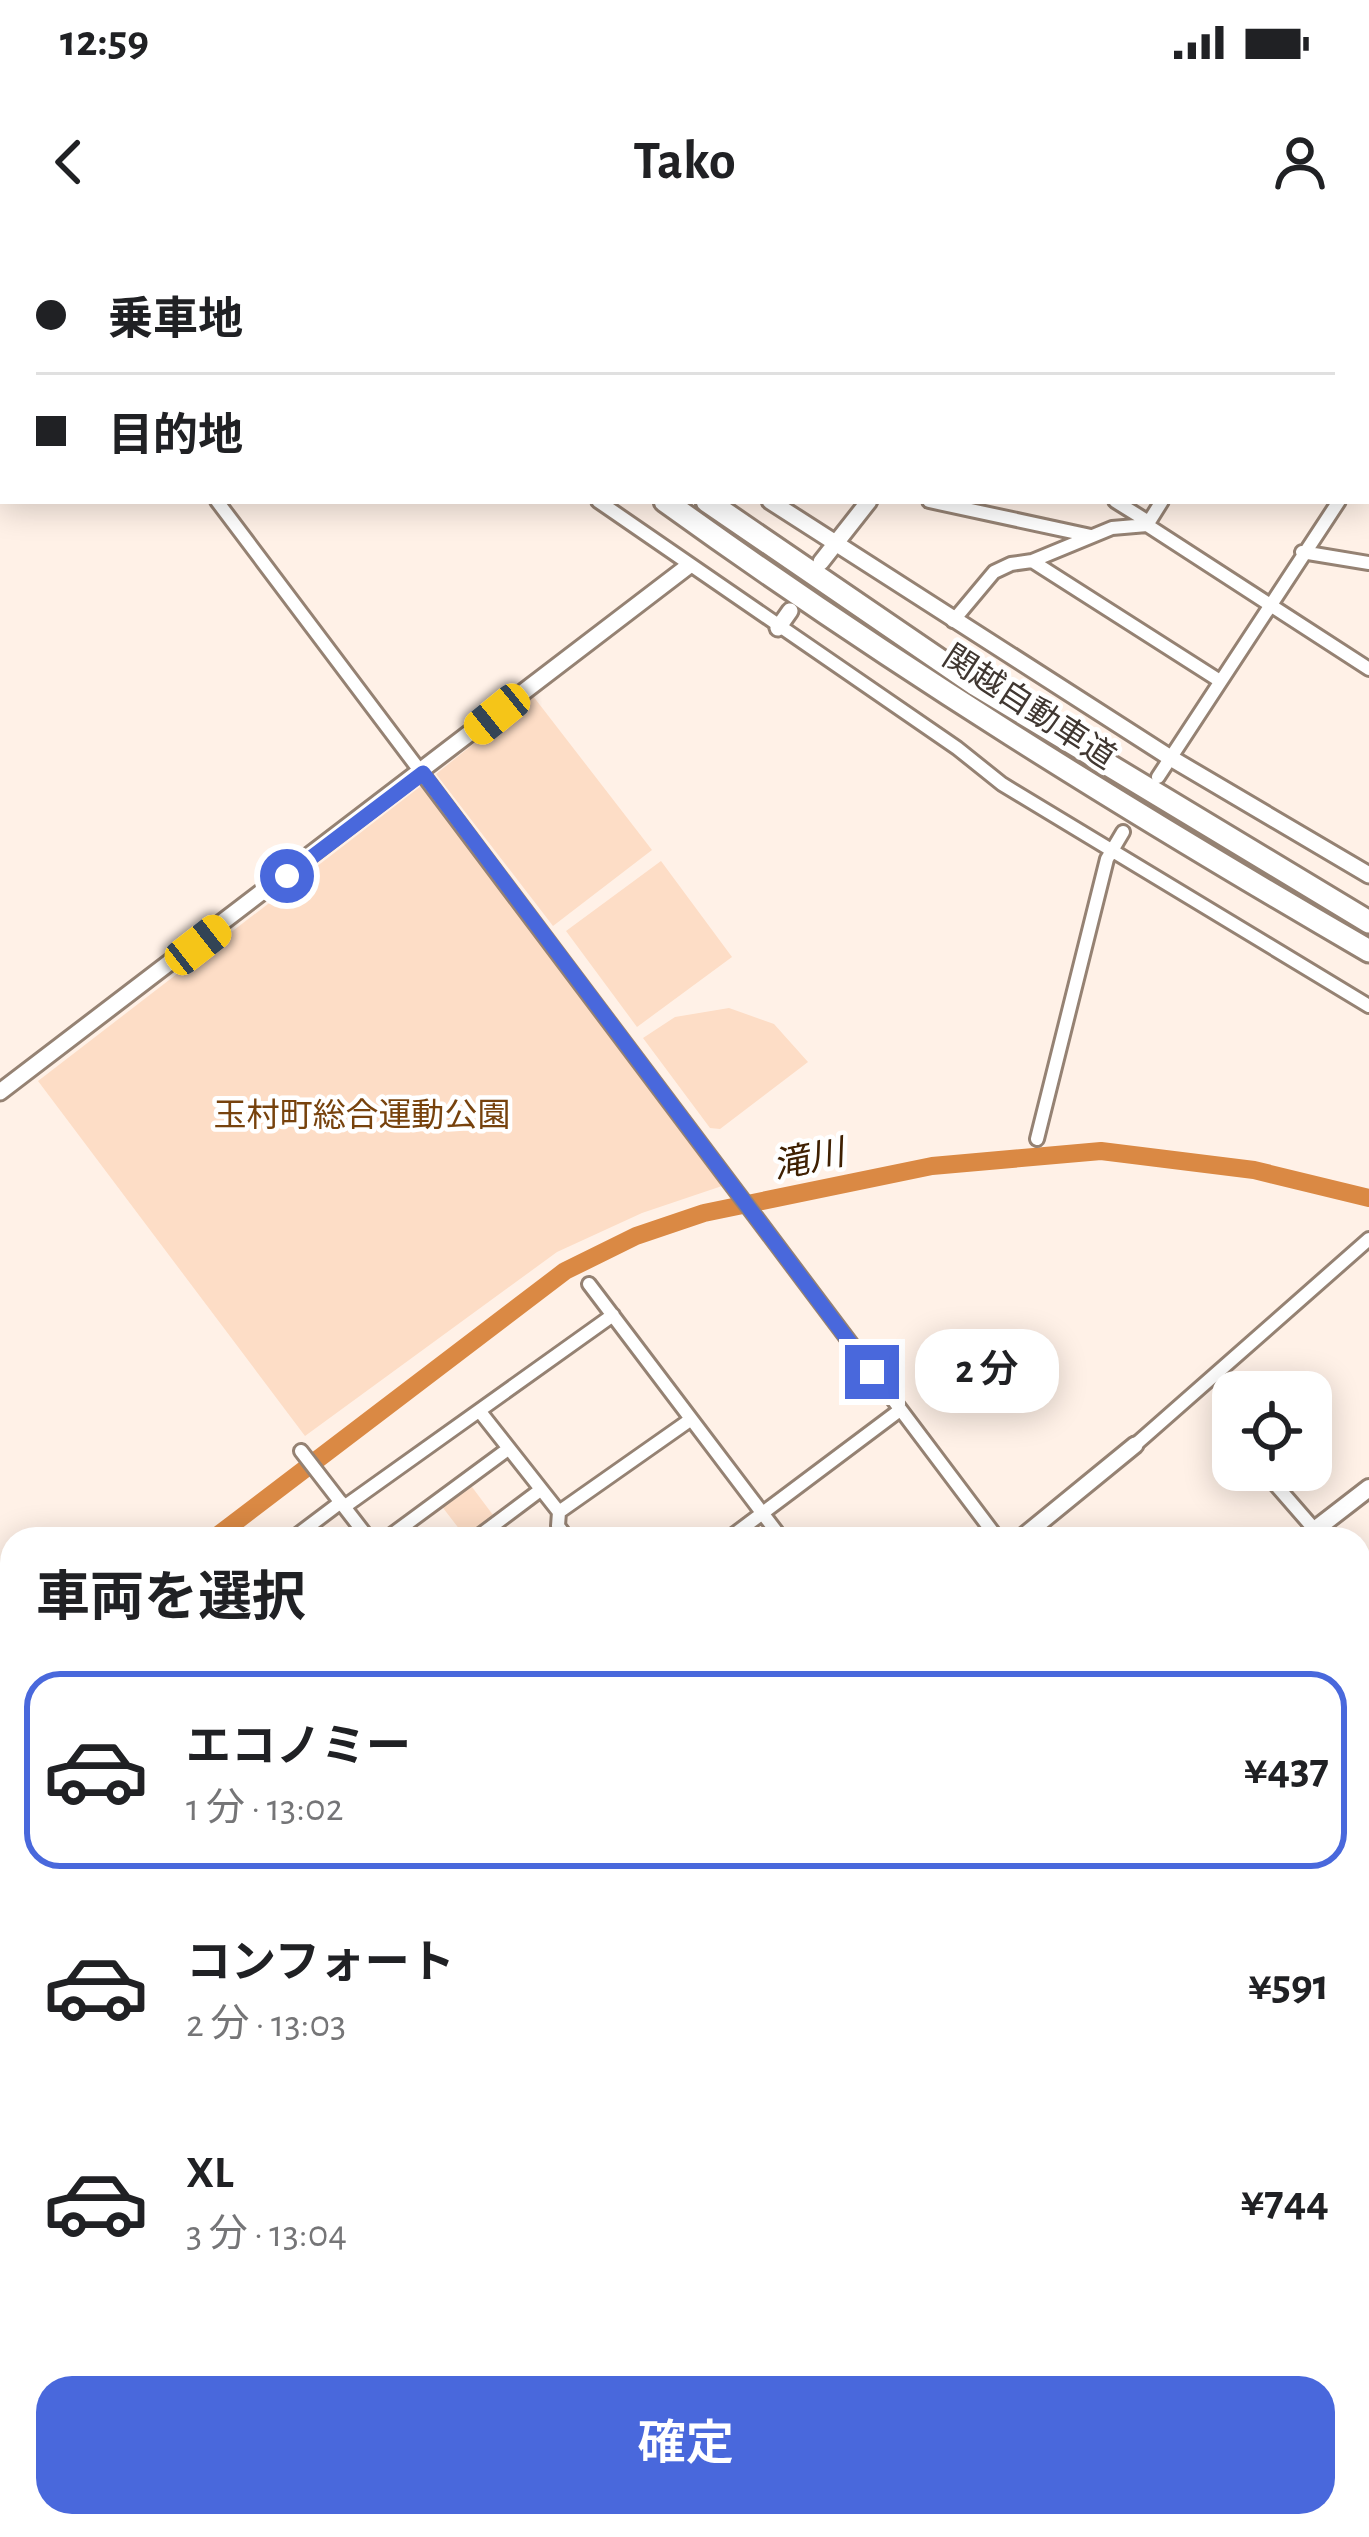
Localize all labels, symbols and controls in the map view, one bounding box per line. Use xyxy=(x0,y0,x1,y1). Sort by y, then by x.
text: 12:59 xyxy=(60,19,149,64)
icon: back xyxy=(36,129,102,195)
icon: person xyxy=(1267,129,1333,195)
text: Tako xyxy=(633,135,736,189)
text: 乗車地 xyxy=(108,298,243,343)
text: 目的地 xyxy=(108,414,243,459)
street label: 関越自動車道 xyxy=(937,639,1122,776)
car xyxy=(458,677,536,751)
route start xyxy=(260,849,314,903)
car xyxy=(159,909,237,981)
park label: 玉村町総合運動公園 xyxy=(214,1098,511,1133)
water label: 滝川 xyxy=(769,1132,851,1185)
callout: 2 分 xyxy=(914,1330,1058,1414)
route end xyxy=(845,1345,899,1399)
text: 2 分 xyxy=(955,1351,1019,1390)
map controls xyxy=(1212,1371,1332,1491)
button: locate xyxy=(1212,1371,1332,1491)
text: 車両を選択 xyxy=(36,1572,306,1626)
icon: car xyxy=(42,1716,150,1824)
text: エコノミー xyxy=(186,1725,411,1770)
text: ¥437 xyxy=(1244,1747,1329,1792)
text: 1 分 · 13:02 xyxy=(186,1789,343,1828)
icon: car xyxy=(42,1932,150,2040)
text: コンフォート xyxy=(186,1941,455,1986)
text: ¥591 xyxy=(1248,1963,1329,2008)
text: 2 分 · 13:03 xyxy=(186,2005,346,2044)
icon: car xyxy=(42,2148,150,2256)
text: XL xyxy=(186,2151,234,2196)
text: ¥744 xyxy=(1241,2179,1329,2224)
text: 3 分 · 13:04 xyxy=(186,2215,347,2254)
button: 確定 xyxy=(36,2376,1335,2514)

